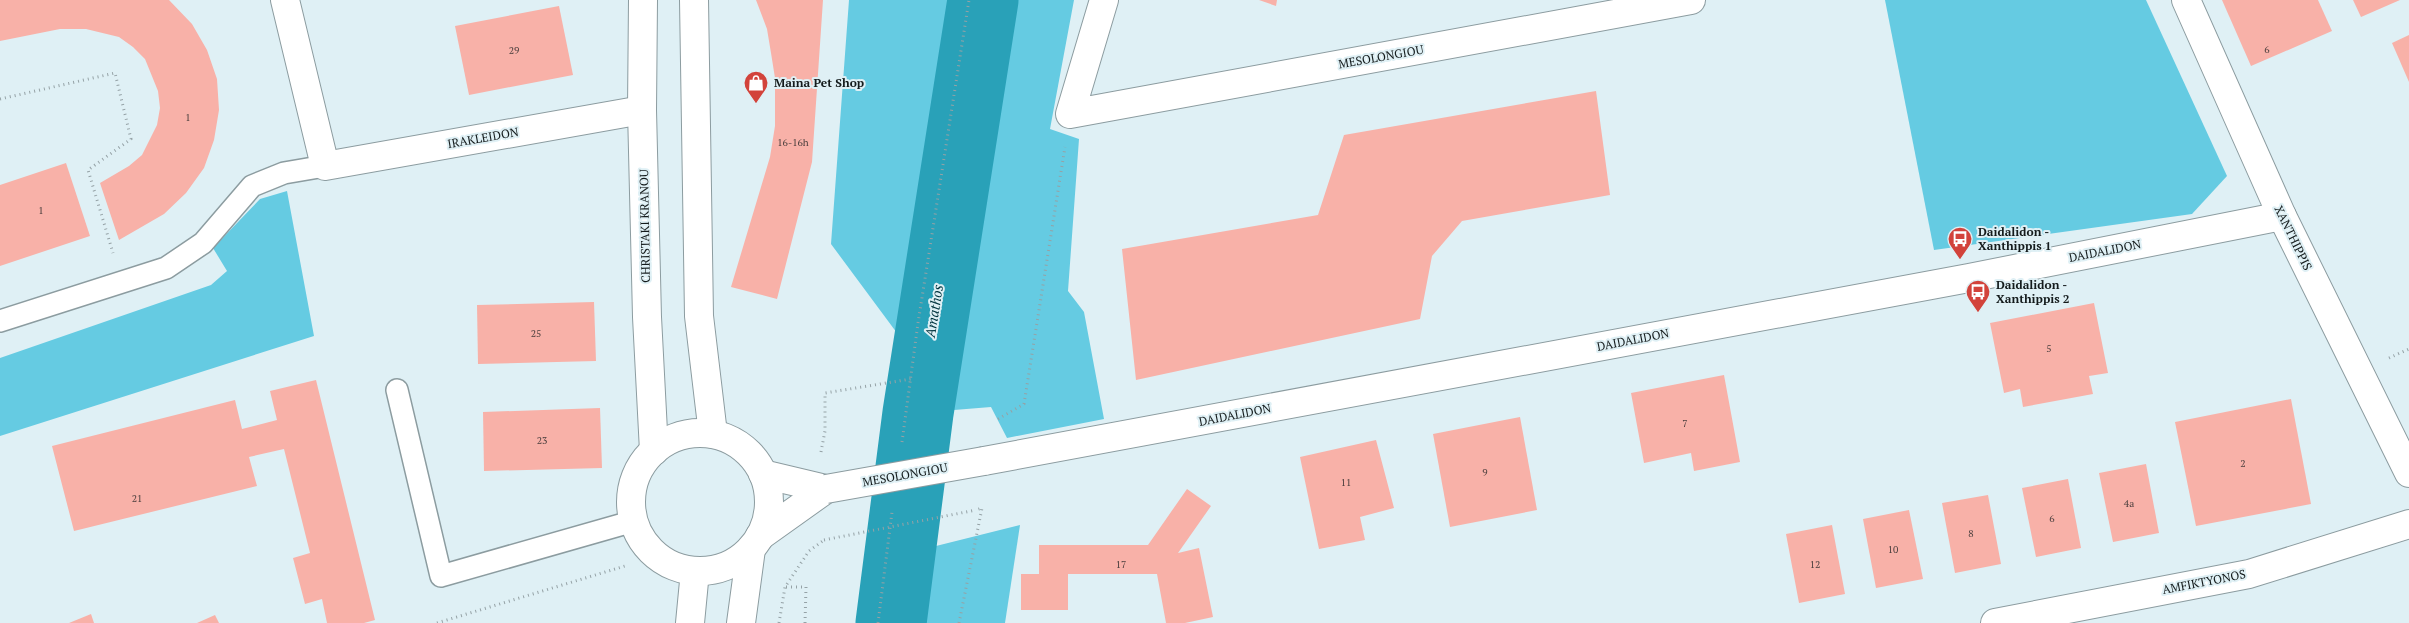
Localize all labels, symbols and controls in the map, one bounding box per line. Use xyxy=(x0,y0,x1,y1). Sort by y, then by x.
street label: MESOLONGIOU xyxy=(1337,42,1425,71)
house number: 6 xyxy=(2264,43,2270,56)
house number: 29 xyxy=(509,44,519,57)
shop icon: Maina Pet Shop xyxy=(743,70,769,104)
place label: Maina Pet Shop xyxy=(774,75,864,90)
house number: 1 xyxy=(185,111,191,124)
street label: IRAKLEIDON xyxy=(446,124,520,151)
house number: 16-16h xyxy=(777,136,809,149)
street label: CHRISTAKI KRANOU xyxy=(636,169,653,283)
street label: XANTHIPPIS xyxy=(2271,203,2316,273)
house number: 1 xyxy=(38,204,44,217)
place label: Daidalidon - Xanthippis 1 xyxy=(1978,224,2052,253)
bus stop icon: Daidalidon - Xanthippis 1 xyxy=(1947,226,1973,260)
street label: DAIDALIDON xyxy=(2067,236,2143,265)
place label: Daidalidon - Xanthippis 2 xyxy=(1996,277,2070,306)
bus stop icon: Daidalidon - Xanthippis 2 xyxy=(1965,279,1991,313)
water label: Amathos xyxy=(920,283,947,340)
street label: DAIDALIDON xyxy=(1595,325,1671,354)
house number: 25 xyxy=(531,327,541,340)
house number: 5 xyxy=(2046,342,2052,355)
street label: DAIDALIDON xyxy=(1197,400,1273,429)
house number: 7 xyxy=(1682,417,1688,430)
house number: 23 xyxy=(537,434,547,447)
house number: 2 xyxy=(2240,457,2246,470)
street label: MESOLONGIOU xyxy=(861,460,949,489)
house number: 9 xyxy=(1482,466,1488,479)
house number: 11 xyxy=(1341,476,1351,489)
house number: 21 xyxy=(132,492,142,505)
house number: 4a xyxy=(2124,497,2134,510)
house number: 6 xyxy=(2049,512,2055,525)
house number: 8 xyxy=(1968,527,1974,540)
house number: 10 xyxy=(1888,543,1898,556)
house number: 17 xyxy=(1116,558,1126,571)
house number: 12 xyxy=(1810,558,1820,571)
street label: AMFIKTYONOS xyxy=(2161,566,2247,597)

